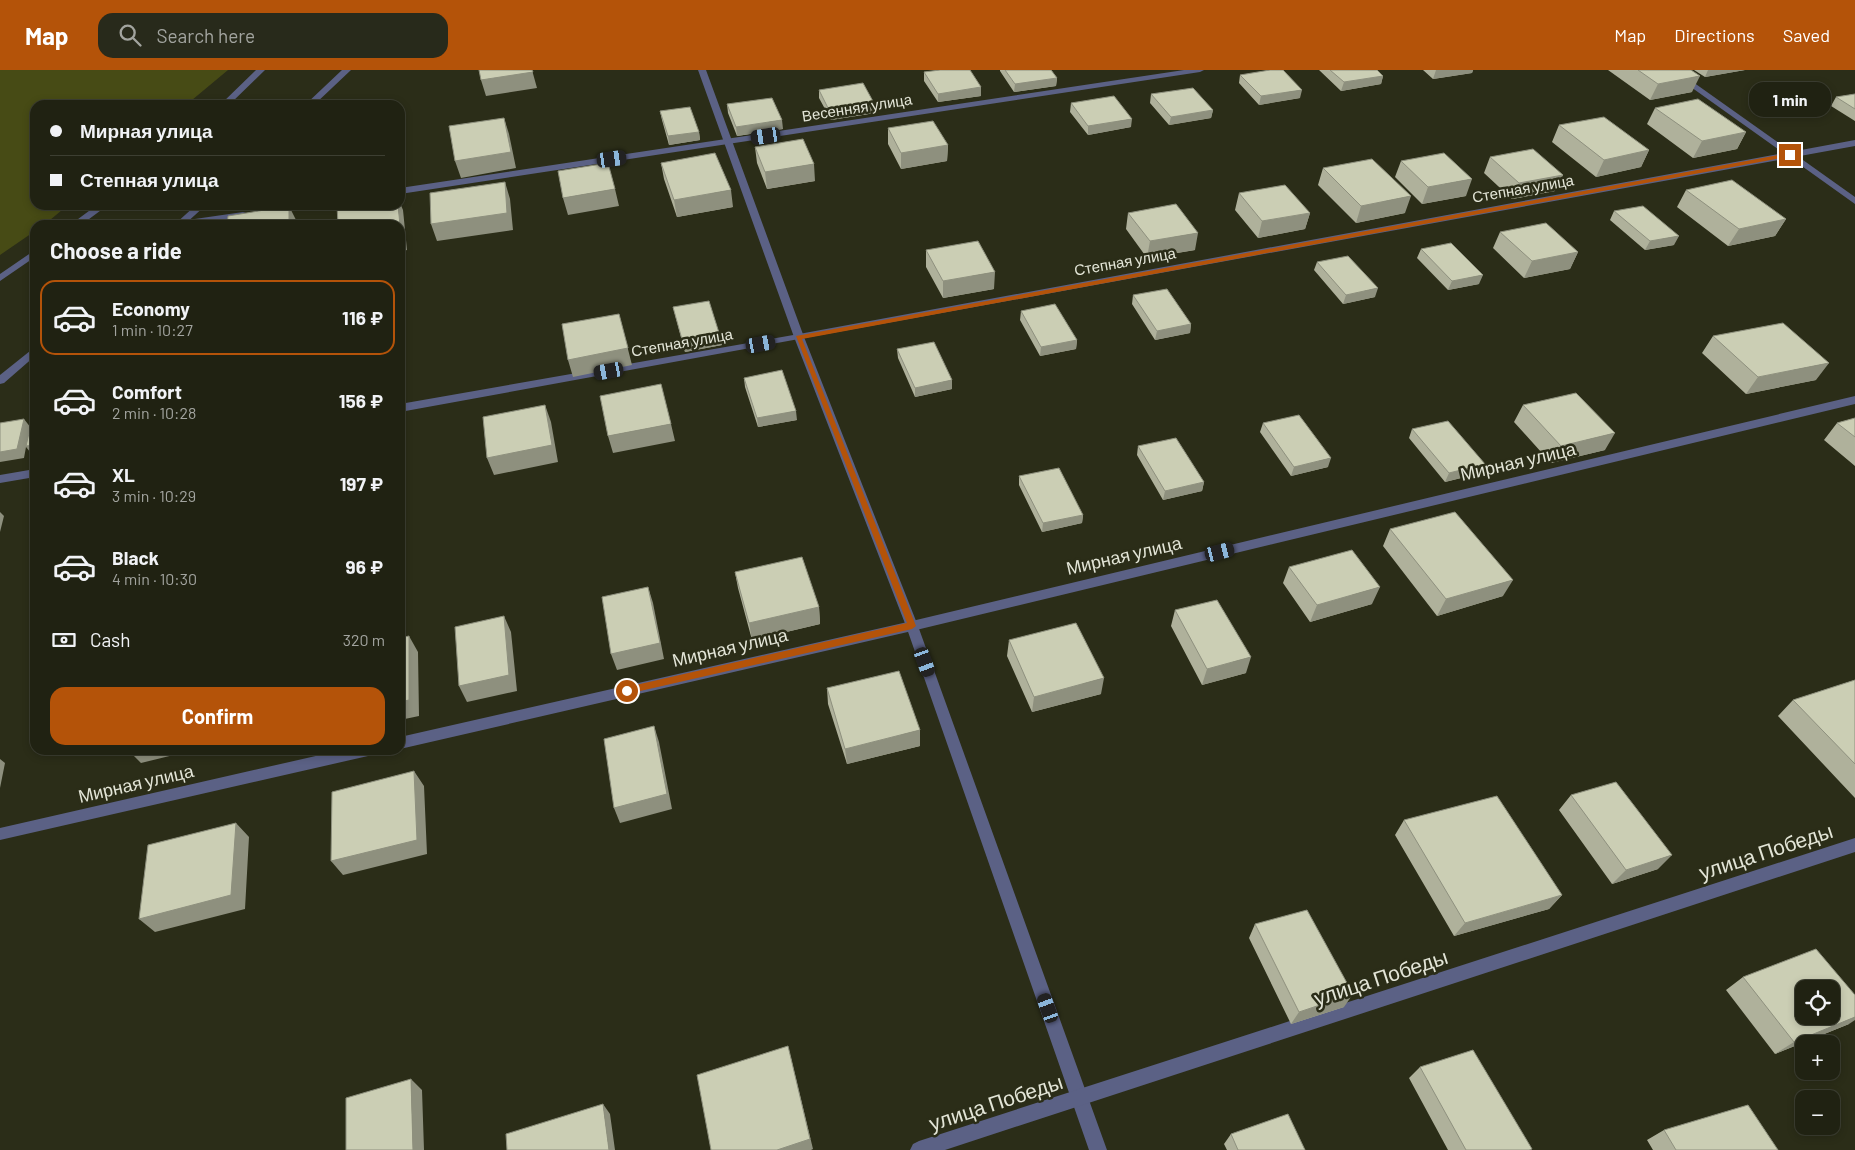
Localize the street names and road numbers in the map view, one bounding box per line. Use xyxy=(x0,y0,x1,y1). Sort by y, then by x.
street label: Весенняя улица xyxy=(800,89,914,125)
street label: Степная улица xyxy=(1471,170,1576,206)
street label: Степная улица xyxy=(1073,243,1178,279)
street label: Степная улица xyxy=(630,324,735,360)
street label: Мирная улица xyxy=(1458,437,1579,485)
street label: Мирная улица xyxy=(1064,531,1185,579)
street label: Мирная улица xyxy=(670,623,791,671)
street label: Мирная улица xyxy=(76,759,197,807)
street label: улица Победы xyxy=(1696,817,1836,884)
street label: улица Победы xyxy=(1311,943,1451,1010)
street label: улица Победы xyxy=(926,1068,1066,1135)

